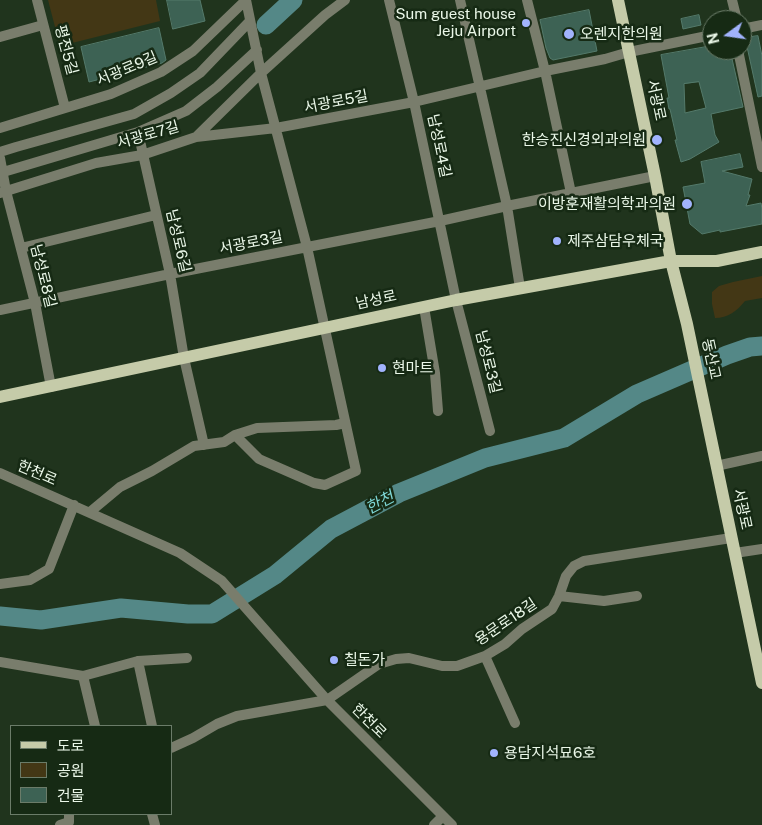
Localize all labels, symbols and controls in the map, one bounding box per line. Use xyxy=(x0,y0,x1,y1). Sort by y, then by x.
place label: Sum guest house Jeju Airport xyxy=(395,5,516,40)
north arrow xyxy=(702,10,752,60)
marker: Sum guest house Jeju Airport xyxy=(520,17,532,29)
street label: 평전5길 xyxy=(51,23,81,77)
place label: 오렌지한의원 xyxy=(580,25,663,43)
marker: 오렌지한의원 xyxy=(562,27,576,41)
text: N xyxy=(704,31,723,46)
street label: 서광로9길 xyxy=(94,48,160,90)
street label: 서광로 xyxy=(643,78,669,122)
street label: 서광로5길 xyxy=(302,87,370,117)
street label: 남성로4길 xyxy=(423,113,455,179)
street label: 서광로7길 xyxy=(115,117,181,153)
place label: 한승진신경외과의원 xyxy=(522,131,646,149)
marker: 한승진신경외과의원 xyxy=(650,133,664,147)
place label: 이방훈재활의학과의원 xyxy=(538,195,676,213)
marker: 이방훈재활의학과의원 xyxy=(680,197,694,211)
street label: 남성로6길 xyxy=(162,208,194,274)
street label: 서광로3길 xyxy=(218,228,284,258)
place label: 제주삼담우체국 xyxy=(567,232,664,250)
marker: 제주삼담우체국 xyxy=(551,235,563,247)
street label: 남성로8길 xyxy=(26,242,60,310)
street label: 남성로 xyxy=(354,287,398,313)
street label: 남성로3길 xyxy=(471,328,505,396)
street label: 동산교 xyxy=(698,337,724,381)
place label: 현마트 xyxy=(392,359,433,377)
marker: 현마트 xyxy=(376,362,388,374)
street label: 한천로 xyxy=(14,457,60,489)
street label: 서광로 xyxy=(729,487,755,531)
water label: 한천 xyxy=(362,488,398,518)
street label: 용문로18길 xyxy=(472,595,540,649)
place label: 칠돈가 xyxy=(344,651,385,669)
marker: 칠돈가 xyxy=(328,654,340,666)
street label: 한천로 xyxy=(348,700,390,742)
legend xyxy=(10,725,172,815)
text: 도로 xyxy=(57,737,85,754)
place label: 용담지석묘6호 xyxy=(504,744,596,762)
marker: 용담지석묘6호 xyxy=(488,747,500,759)
text: 공원 xyxy=(57,762,85,779)
text: 건물 xyxy=(57,787,85,804)

